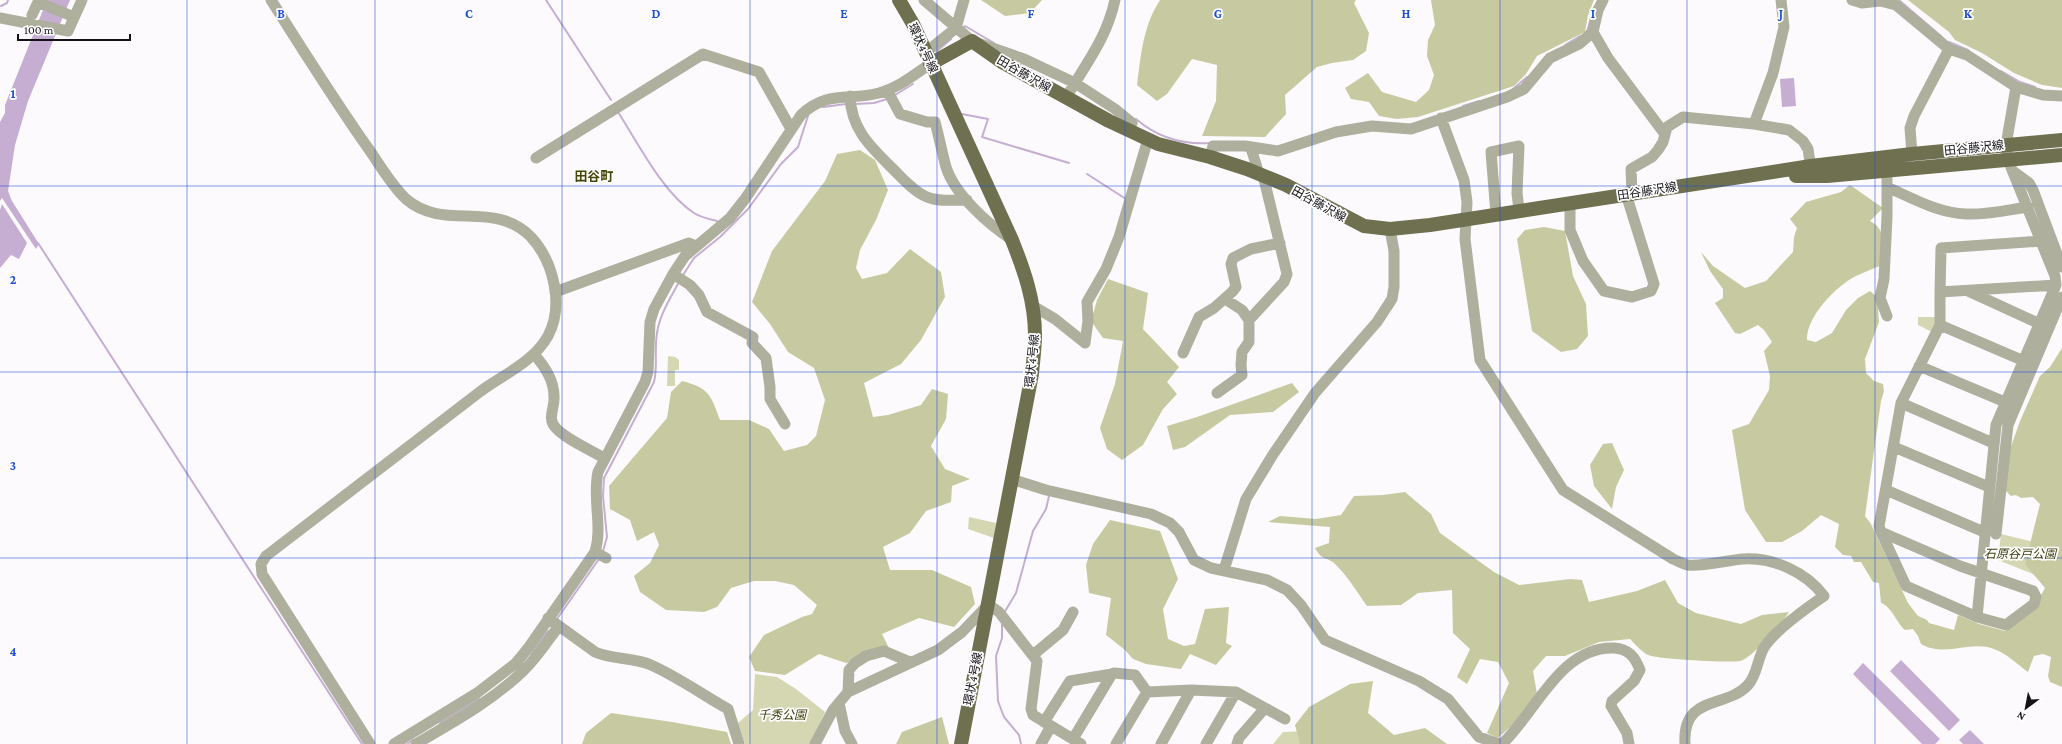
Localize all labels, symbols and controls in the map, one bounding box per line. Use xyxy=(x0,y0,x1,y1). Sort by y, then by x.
text: B xyxy=(277,6,285,21)
text: C xyxy=(465,6,473,21)
text: D xyxy=(652,6,661,21)
text: E xyxy=(840,6,848,21)
text: F xyxy=(1028,6,1035,21)
text: G xyxy=(1214,6,1222,21)
text: H xyxy=(1402,6,1411,21)
text: I xyxy=(1591,6,1595,21)
text: J xyxy=(1777,6,1783,21)
text: K xyxy=(1964,6,1973,21)
scale bar xyxy=(18,16,130,42)
street label: 環状4号線 xyxy=(905,21,941,75)
text: 100 m xyxy=(24,23,54,37)
street label: 田谷藤沢線 xyxy=(995,53,1053,95)
text: 1 xyxy=(11,86,16,101)
street label: 田谷藤沢線 xyxy=(1943,138,2005,158)
district label: 田谷町 xyxy=(574,169,614,184)
street label: 田谷藤沢線 xyxy=(1616,179,1678,203)
street label: 田谷藤沢線 xyxy=(1289,183,1349,225)
text: 2 xyxy=(10,272,17,287)
street label: 環状4号線 xyxy=(1022,333,1042,389)
text: 3 xyxy=(10,458,16,473)
park label: 石原谷戸公園 xyxy=(1984,547,2058,561)
text: 4 xyxy=(9,644,17,659)
street label: 環状4号線 xyxy=(961,651,985,707)
north arrow xyxy=(2006,688,2046,728)
park label: 千秀公園 xyxy=(758,708,808,722)
text: N xyxy=(2014,709,2027,724)

